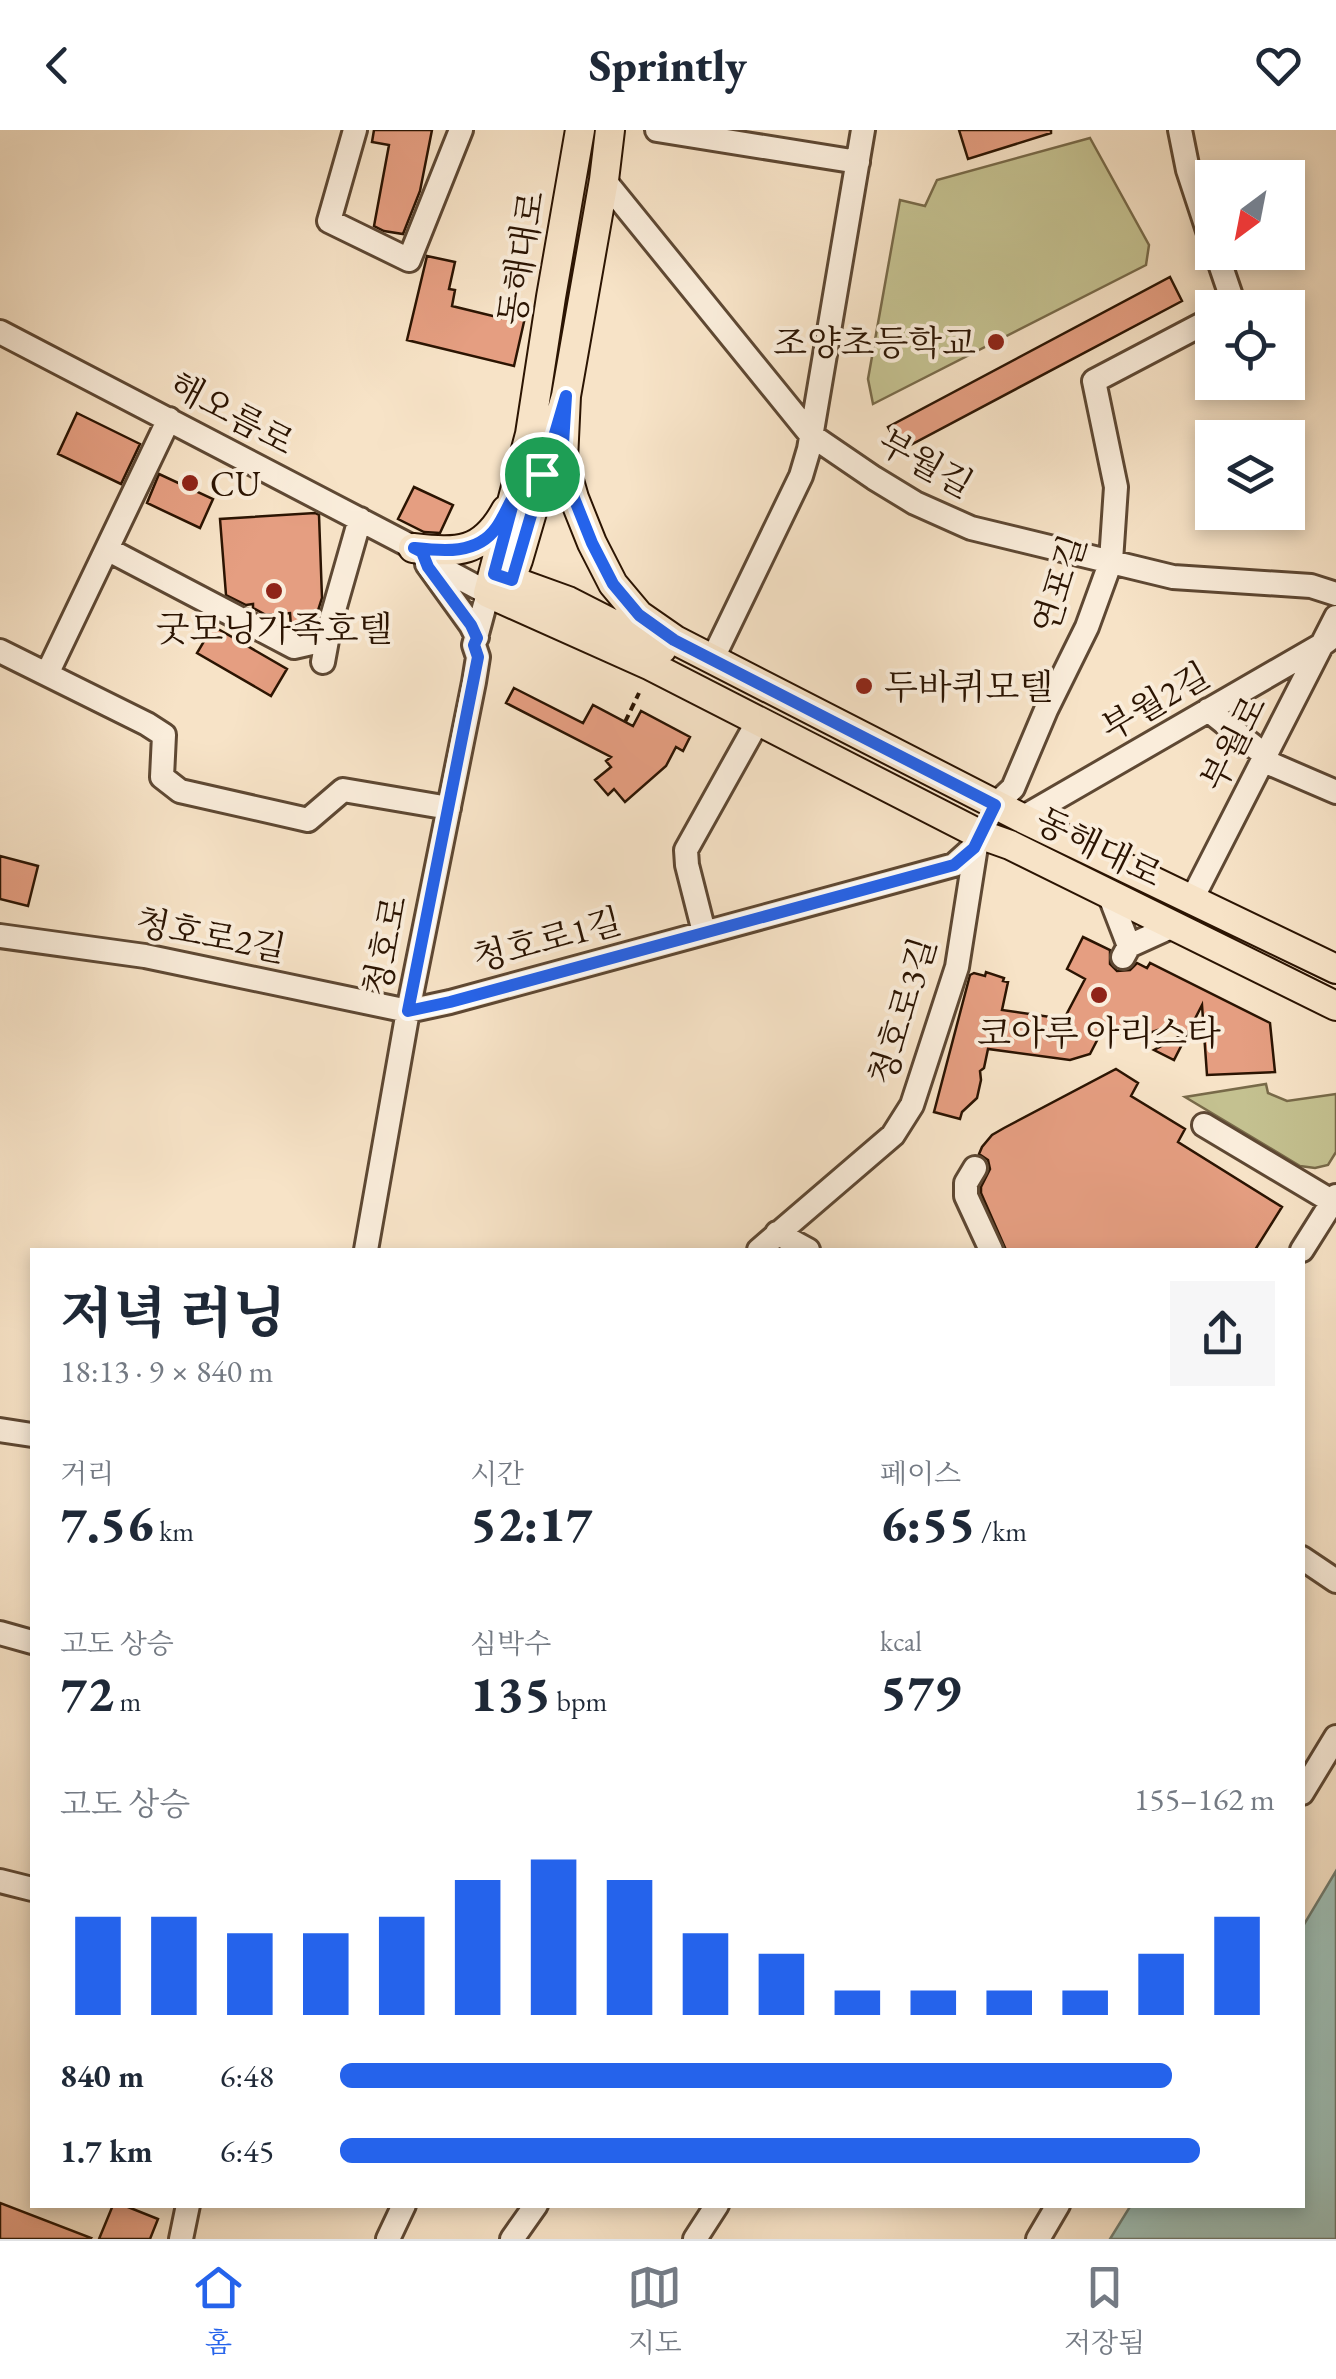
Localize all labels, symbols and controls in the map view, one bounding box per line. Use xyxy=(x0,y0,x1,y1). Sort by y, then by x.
text: Sprintly xyxy=(589,36,747,94)
icon: back xyxy=(30,38,85,93)
icon: heart xyxy=(1251,38,1306,93)
north arrow xyxy=(1195,160,1305,270)
map controls xyxy=(1195,160,1305,530)
street label: 동해대로 xyxy=(488,188,554,328)
button: locate xyxy=(1195,290,1305,400)
place label: 조양초등학교 xyxy=(773,320,976,365)
marker: 조양초등학교 xyxy=(985,331,1007,353)
street label: 해오름로 xyxy=(162,361,302,465)
street label: 부월길 xyxy=(871,419,981,507)
button: layers xyxy=(1195,420,1305,530)
pin xyxy=(500,432,585,517)
icon: arrive xyxy=(515,447,570,502)
place label: CU xyxy=(210,461,261,506)
marker: CU xyxy=(179,472,201,494)
street label: 연포길 xyxy=(1022,529,1096,639)
marker: 굿모닝가족호텔 xyxy=(263,580,285,602)
place label: 굿모닝가족호텔 xyxy=(156,606,392,651)
street label: 부월2길 xyxy=(1093,652,1217,750)
place label: 두바퀴모텔 xyxy=(884,664,1053,709)
marker: 두바퀴모텔 xyxy=(853,675,875,697)
street label: 부월로 xyxy=(1190,688,1276,798)
street label: 동해대로 xyxy=(1028,797,1170,897)
street label: 청호로 xyxy=(353,892,417,1000)
street label: 청호로2길 xyxy=(132,898,290,972)
street label: 청호로1길 xyxy=(468,898,626,980)
street label: 청호로3길 xyxy=(858,932,946,1090)
marker: 코아루 아리스타 xyxy=(1088,984,1110,1006)
place label: 코아루 아리스타 xyxy=(977,1010,1221,1055)
text: 저녁 러닝 xyxy=(60,1277,286,1348)
button: share xyxy=(1170,1281,1275,1386)
text: 18:13 · 9 × 840 m xyxy=(60,1350,273,1392)
text: 거리 xyxy=(60,1455,114,1491)
text: 시간 xyxy=(470,1455,524,1491)
text: 페이스 xyxy=(880,1455,961,1491)
text: 7.56 xyxy=(60,1491,154,1556)
text: 52:17 xyxy=(470,1491,592,1556)
text: 6:55 xyxy=(880,1491,975,1556)
text: km xyxy=(154,1513,194,1549)
text: /km xyxy=(975,1513,1027,1549)
text: kcal xyxy=(880,1623,922,1659)
text: 고도 상승 xyxy=(60,1625,174,1661)
text: 심박수 xyxy=(470,1625,551,1661)
text: 579 xyxy=(880,1659,961,1724)
text: 72 xyxy=(60,1661,114,1726)
text: 135 xyxy=(470,1661,551,1726)
text: m xyxy=(114,1683,141,1719)
text: bpm xyxy=(551,1683,607,1719)
text: 155–162 m xyxy=(1134,1778,1275,1820)
text: 고도 상승 xyxy=(60,1783,190,1825)
text: 840 m xyxy=(60,2055,144,2097)
text: 6:48 xyxy=(220,2055,274,2097)
text: 1.7 km xyxy=(60,2130,153,2172)
text: 6:45 xyxy=(220,2130,274,2172)
tab: 홈 xyxy=(191,2260,246,2360)
tab: 지도 xyxy=(627,2260,682,2360)
tab: 저장됨 xyxy=(1064,2260,1145,2360)

